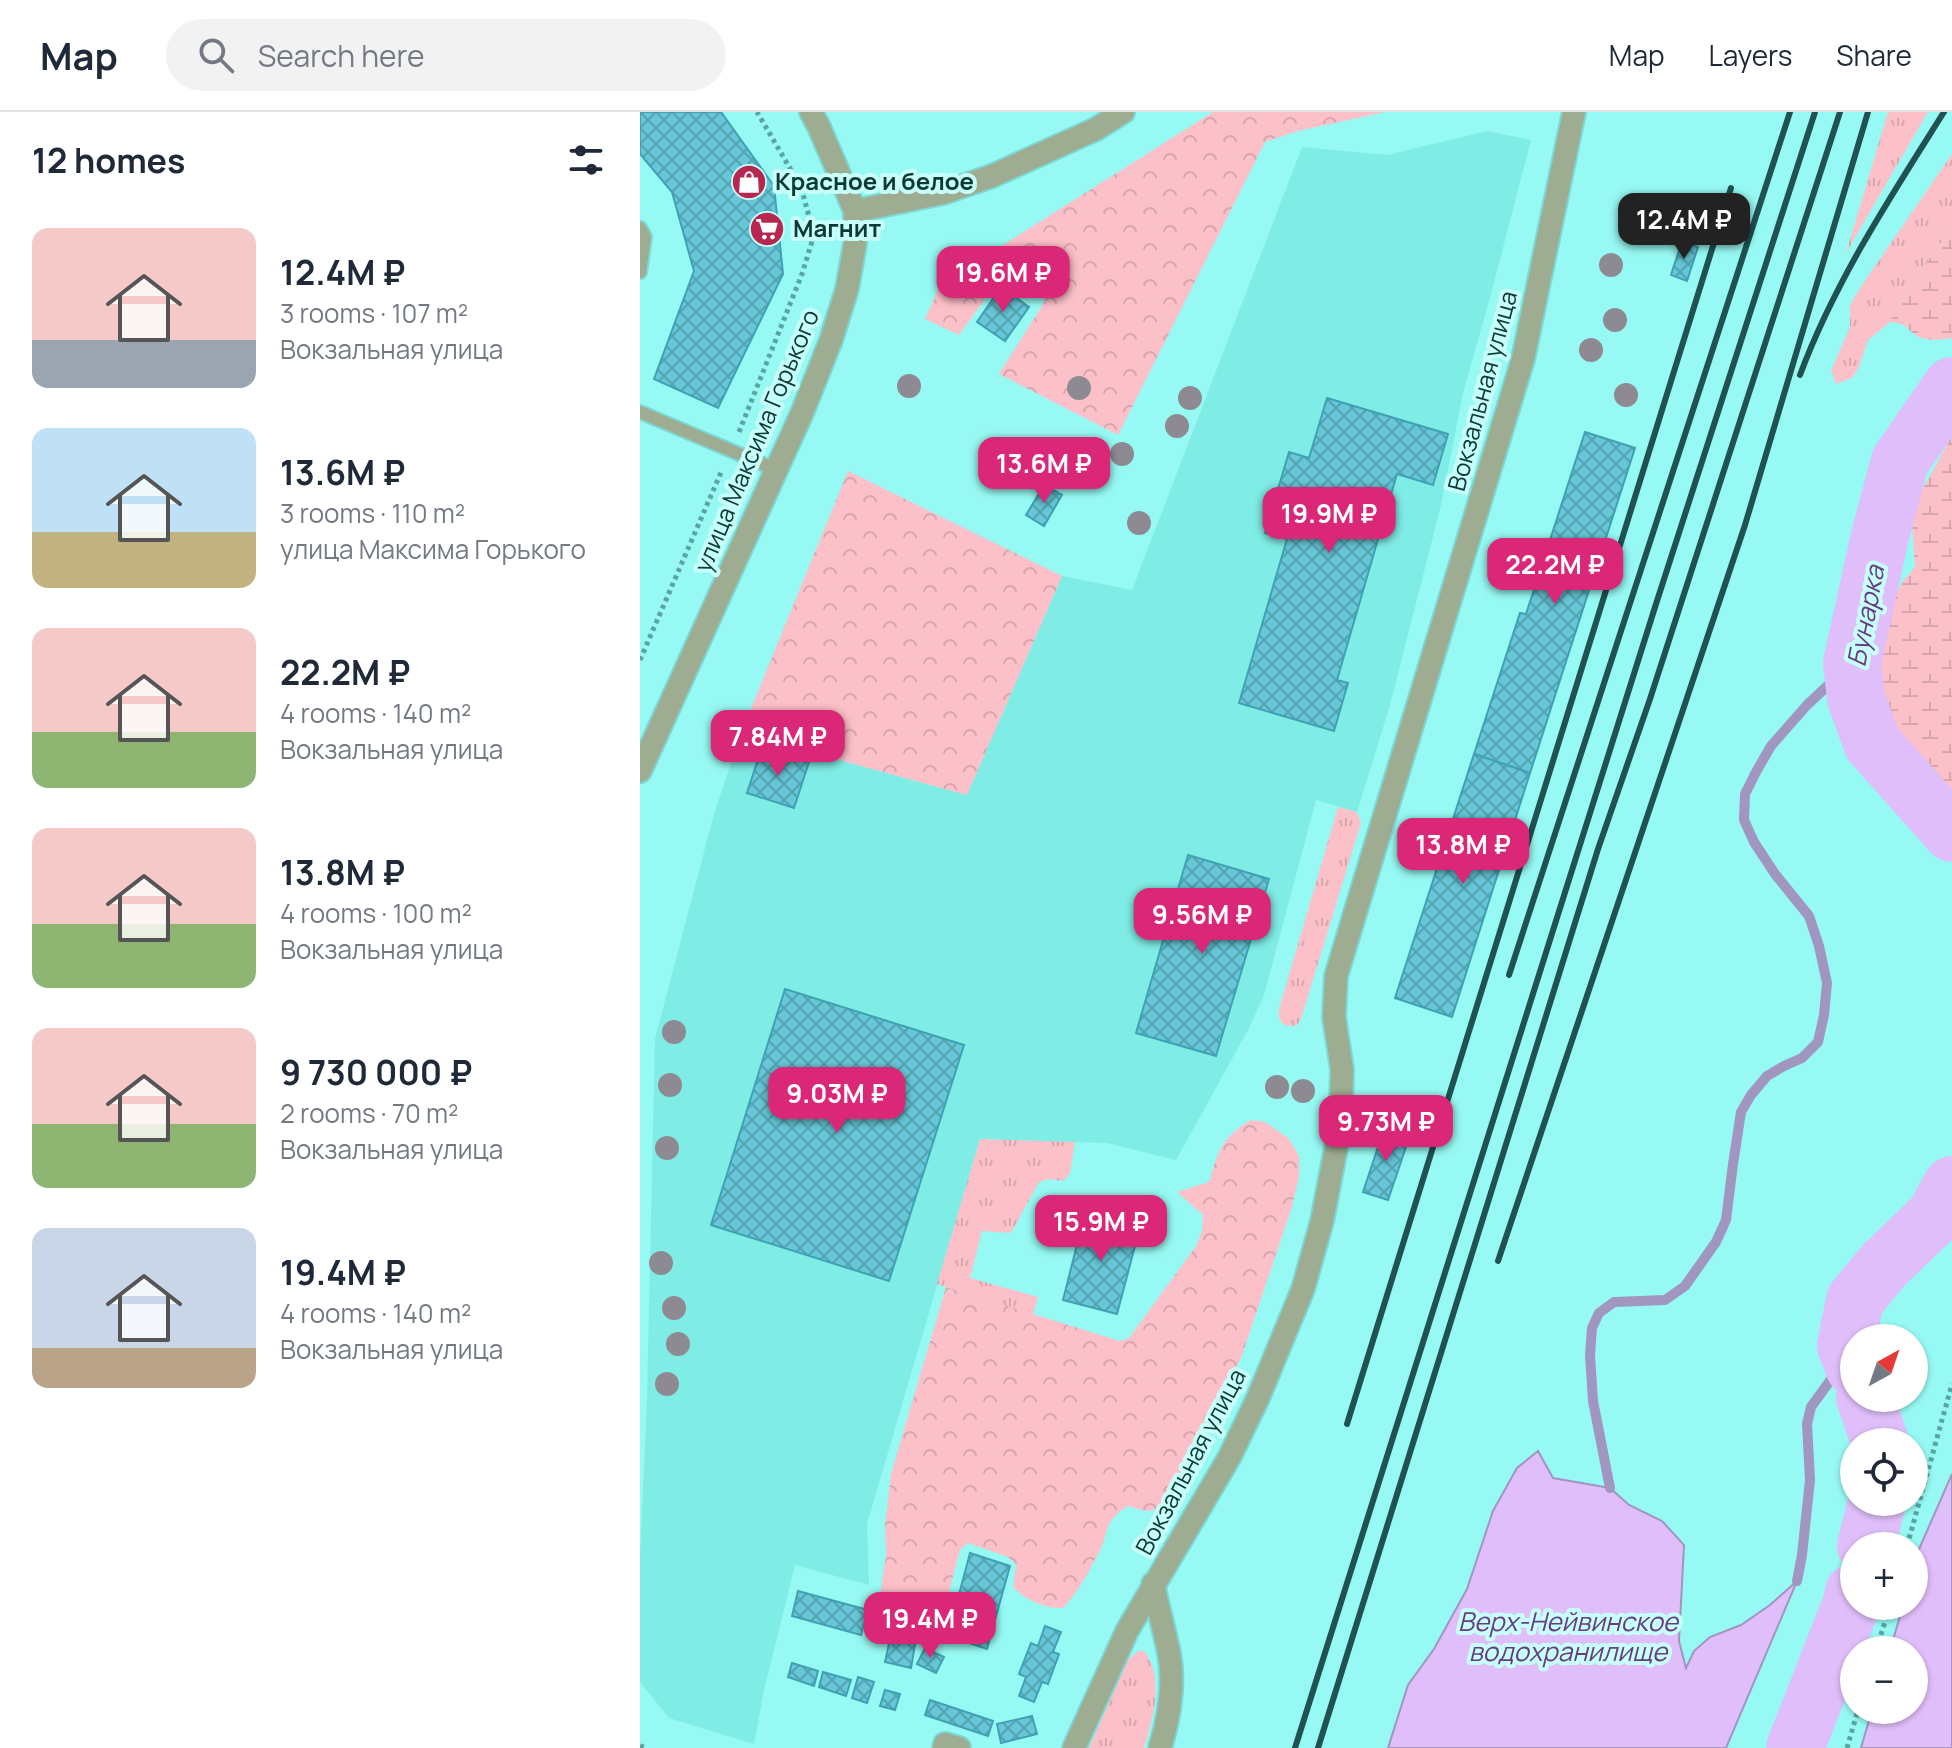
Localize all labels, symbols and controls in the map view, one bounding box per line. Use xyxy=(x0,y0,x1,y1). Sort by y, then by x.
search box xyxy=(166,19,726,91)
text: Map xyxy=(40,29,118,81)
icon: search xyxy=(194,33,238,77)
text: Search here xyxy=(258,35,425,76)
text: Map xyxy=(1609,36,1665,74)
text: Layers xyxy=(1709,36,1792,74)
text: Share xyxy=(1836,36,1912,74)
text: 12 homes xyxy=(32,137,185,183)
icon: filters xyxy=(564,138,608,182)
shop icon: Красное и белое xyxy=(730,163,768,201)
place label: Красное и белое xyxy=(775,164,974,197)
pin: 12.4M ₽ xyxy=(1610,193,1758,261)
text: 12.4M ₽ xyxy=(1636,201,1732,237)
supermarket icon: Магнит xyxy=(748,210,786,248)
place label: Магнит xyxy=(793,211,881,244)
pin: 19.6M ₽ xyxy=(929,246,1077,314)
text: 12.4M ₽ xyxy=(280,249,405,295)
text: 19.6M ₽ xyxy=(955,254,1051,290)
icon: home xyxy=(96,260,192,356)
street label: Вокзальная улица xyxy=(1439,287,1524,494)
text: 3 rooms · 107 m² xyxy=(280,295,468,331)
street label: улица Максима Горького xyxy=(685,304,826,577)
text: Вокзальная улица xyxy=(280,331,503,367)
pin: 13.6M ₽ xyxy=(970,437,1118,505)
text: 13.6M ₽ xyxy=(996,445,1092,481)
text: 13.6M ₽ xyxy=(280,449,405,495)
icon: home xyxy=(96,460,192,556)
pin: 19.9M ₽ xyxy=(1255,487,1403,555)
text: 3 rooms · 110 m² xyxy=(280,495,465,531)
text: 19.9M ₽ xyxy=(1281,495,1377,531)
text: улица Максима Горького xyxy=(280,531,586,567)
pin: 22.2M ₽ xyxy=(1481,538,1629,606)
text: 22.2M ₽ xyxy=(1505,546,1605,582)
water label: Бунарка xyxy=(1838,561,1893,669)
text: 22.2M ₽ xyxy=(280,649,410,695)
icon: home xyxy=(96,660,192,756)
text: 4 rooms · 140 m² xyxy=(280,695,471,731)
pin: 7.84M ₽ xyxy=(704,710,852,778)
text: 7.84M ₽ xyxy=(729,718,827,754)
text: Вокзальная улица xyxy=(280,731,503,767)
pin: 13.8M ₽ xyxy=(1389,818,1537,886)
text: 13.8M ₽ xyxy=(1415,826,1511,862)
text: 13.8M ₽ xyxy=(280,849,405,895)
icon: home xyxy=(96,860,192,956)
pin: 9.56M ₽ xyxy=(1128,888,1276,956)
text: 4 rooms · 100 m² xyxy=(280,895,472,931)
text: 9.56M ₽ xyxy=(1152,896,1252,932)
text: Вокзальная улица xyxy=(280,931,503,967)
text: 9 730 000 ₽ xyxy=(280,1049,472,1095)
icon: home xyxy=(96,1060,192,1156)
pin: 9.03M ₽ xyxy=(763,1067,911,1135)
text: 9.03M ₽ xyxy=(786,1075,888,1111)
text: 2 rooms · 70 m² xyxy=(280,1095,458,1131)
pin: 9.73M ₽ xyxy=(1312,1095,1460,1163)
text: 9.73M ₽ xyxy=(1337,1103,1435,1139)
text: Вокзальная улица xyxy=(280,1131,503,1167)
pin: 15.9M ₽ xyxy=(1027,1195,1175,1263)
text: 15.9M ₽ xyxy=(1053,1203,1149,1239)
text: 19.4M ₽ xyxy=(280,1249,406,1295)
icon: home xyxy=(96,1260,192,1356)
text: 4 rooms · 140 m² xyxy=(280,1295,471,1331)
north arrow xyxy=(1840,1324,1928,1412)
map controls xyxy=(1840,1324,1928,1724)
text: Вокзальная улица xyxy=(280,1331,503,1367)
street label: Вокзальная улица xyxy=(1127,1363,1253,1560)
button: locate xyxy=(1840,1428,1928,1516)
button: + xyxy=(1840,1532,1928,1620)
pin: 19.4M ₽ xyxy=(856,1592,1004,1660)
text: 19.4M ₽ xyxy=(882,1600,978,1636)
water label: Верх-Нейвинское водохранилище xyxy=(1458,1603,1680,1669)
button: − xyxy=(1840,1636,1928,1724)

